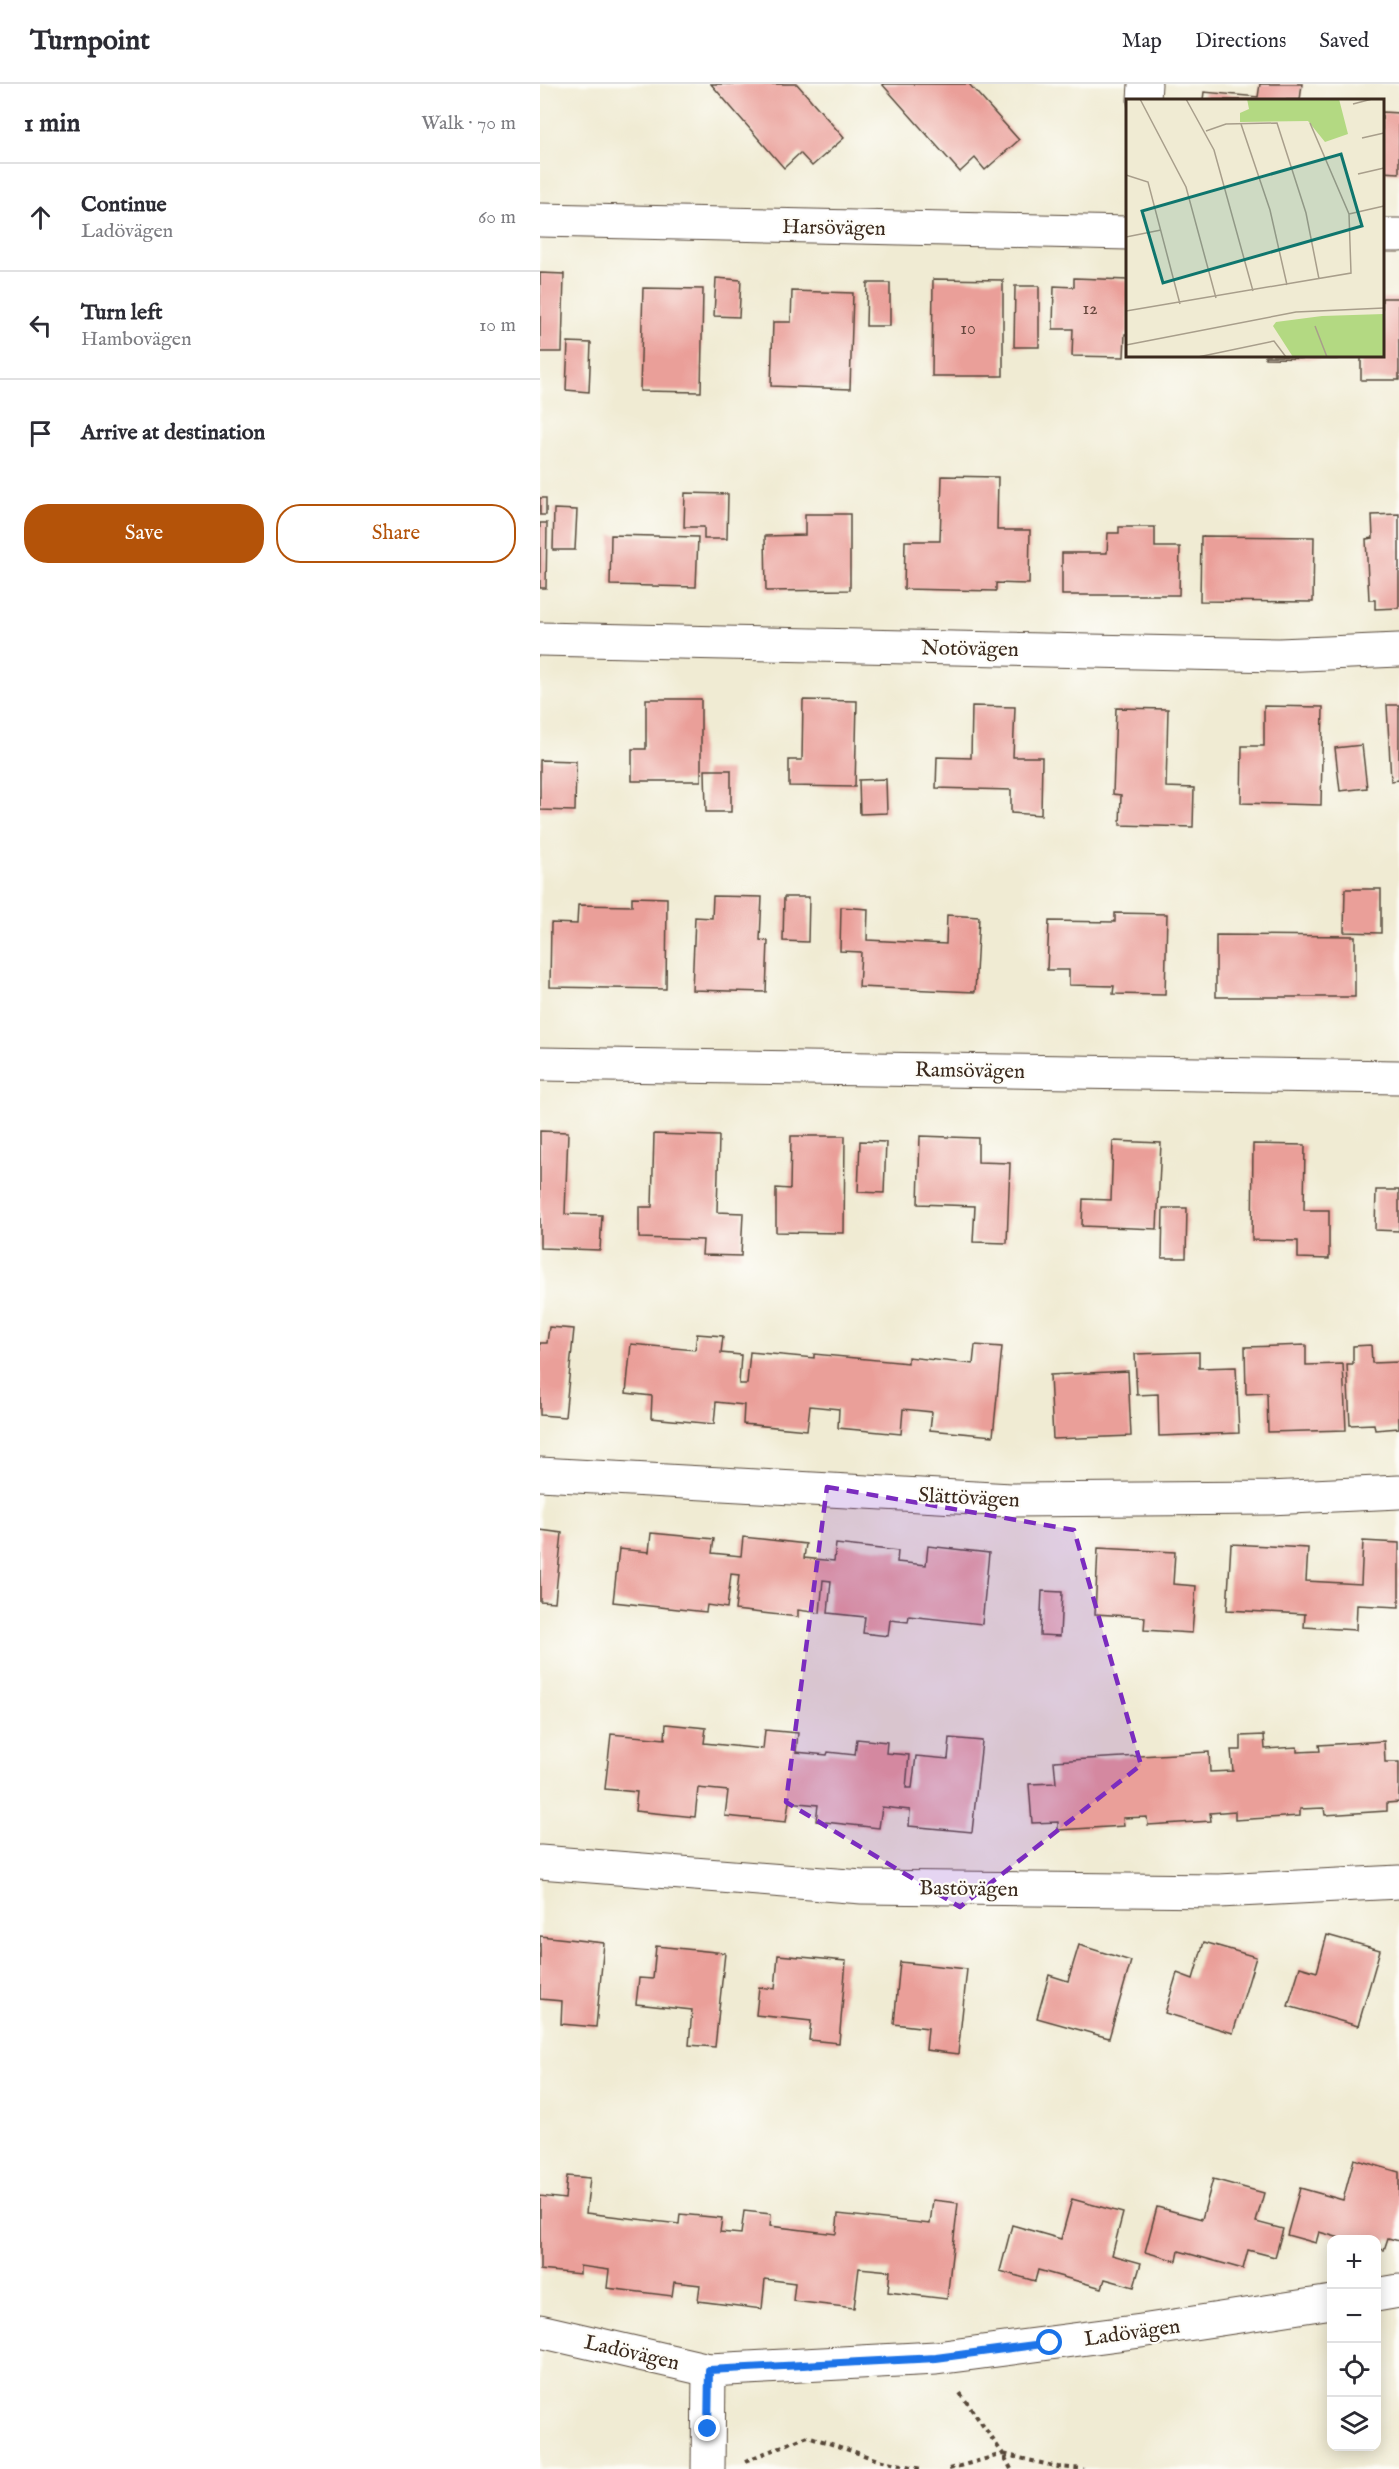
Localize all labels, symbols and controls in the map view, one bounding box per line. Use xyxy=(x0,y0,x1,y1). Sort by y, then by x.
text: Turnpoint xyxy=(30,24,150,59)
text: Map xyxy=(1122,28,1162,55)
text: Directions xyxy=(1195,28,1286,55)
text: Saved xyxy=(1319,28,1369,55)
inset map xyxy=(1126,99,1384,357)
text: 1 min xyxy=(24,107,80,140)
text: Walk · 70 m xyxy=(421,111,516,136)
text: Continue xyxy=(81,191,167,219)
icon: ahead xyxy=(24,201,57,234)
text: 60 m xyxy=(478,205,516,230)
street label: Harsövägen xyxy=(782,214,886,243)
text: Ladövägen xyxy=(81,219,173,244)
house number: 12 xyxy=(1082,298,1098,321)
text: Turn left xyxy=(81,299,163,327)
icon: left xyxy=(24,309,57,342)
text: 10 m xyxy=(479,313,516,338)
house number: 10 xyxy=(960,318,976,341)
text: Hambovägen xyxy=(81,327,192,352)
icon: arrive xyxy=(24,417,57,450)
text: Arrive at destination xyxy=(81,419,265,447)
button: Save xyxy=(24,504,264,563)
button: Share xyxy=(276,504,516,563)
street label: Notövägen xyxy=(921,635,1019,664)
street label: Ramsövägen xyxy=(915,1057,1025,1086)
street label: Slättövägen xyxy=(917,1482,1020,1515)
street label: Bastövägen xyxy=(919,1875,1019,1904)
map controls xyxy=(1327,2235,1381,2451)
button: + xyxy=(1327,2235,1381,2289)
button: − xyxy=(1327,2289,1381,2343)
street label: Ladövägen xyxy=(1082,2313,1182,2354)
street label: Ladövägen xyxy=(581,2329,682,2378)
route start xyxy=(1036,2329,1062,2355)
button: locate xyxy=(1327,2343,1381,2397)
button: layers xyxy=(1327,2397,1381,2451)
route end xyxy=(694,2415,720,2441)

